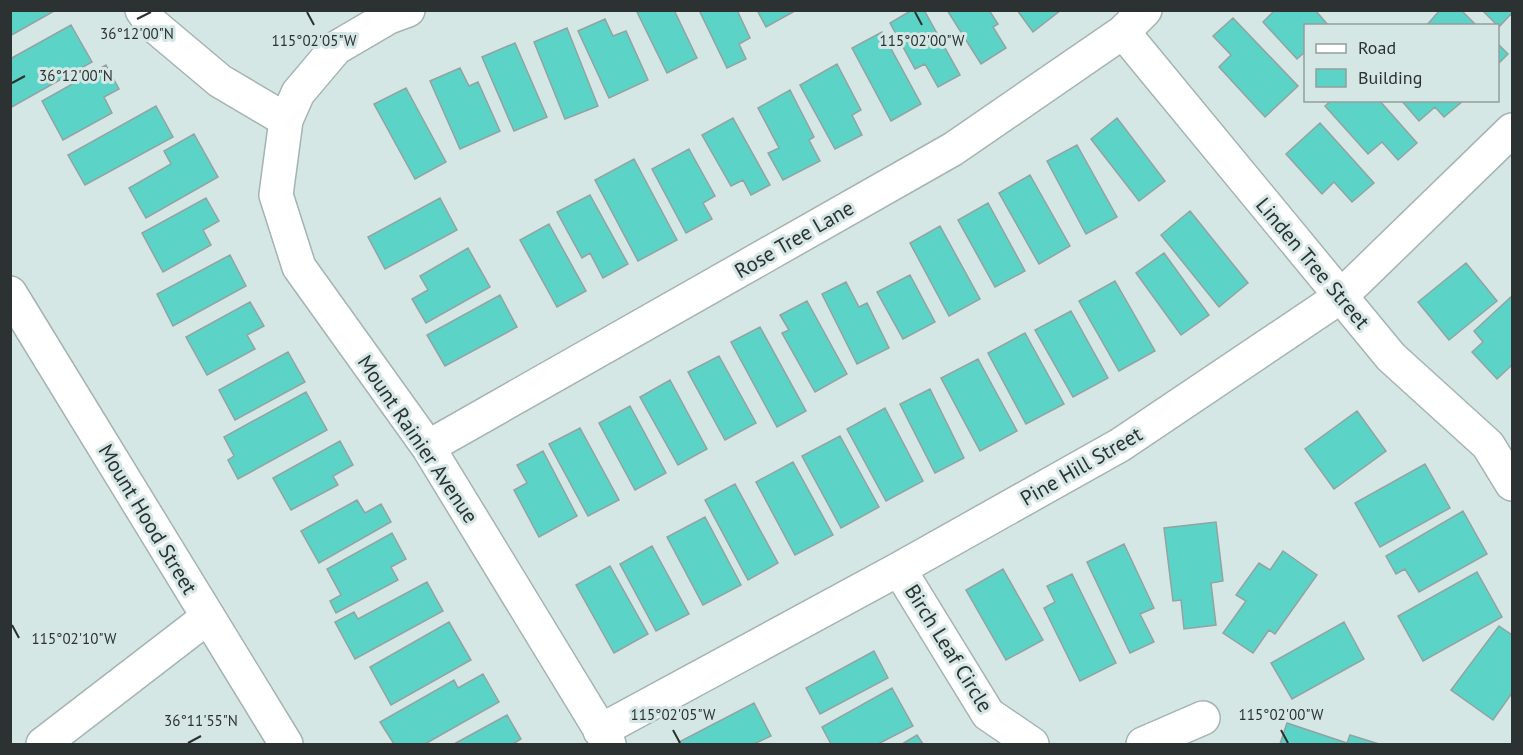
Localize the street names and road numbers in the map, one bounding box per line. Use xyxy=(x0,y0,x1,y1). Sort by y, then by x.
street label: Linden Tree Street xyxy=(1250,192,1376,334)
street label: Rose Tree Lane xyxy=(729,194,859,284)
street label: Mount Rainier Avenue xyxy=(352,350,484,528)
street label: Pine Hill Street xyxy=(1015,420,1147,512)
street label: Mount Hood Street xyxy=(93,439,203,599)
street label: Birch Leaf Circle xyxy=(899,579,999,717)

